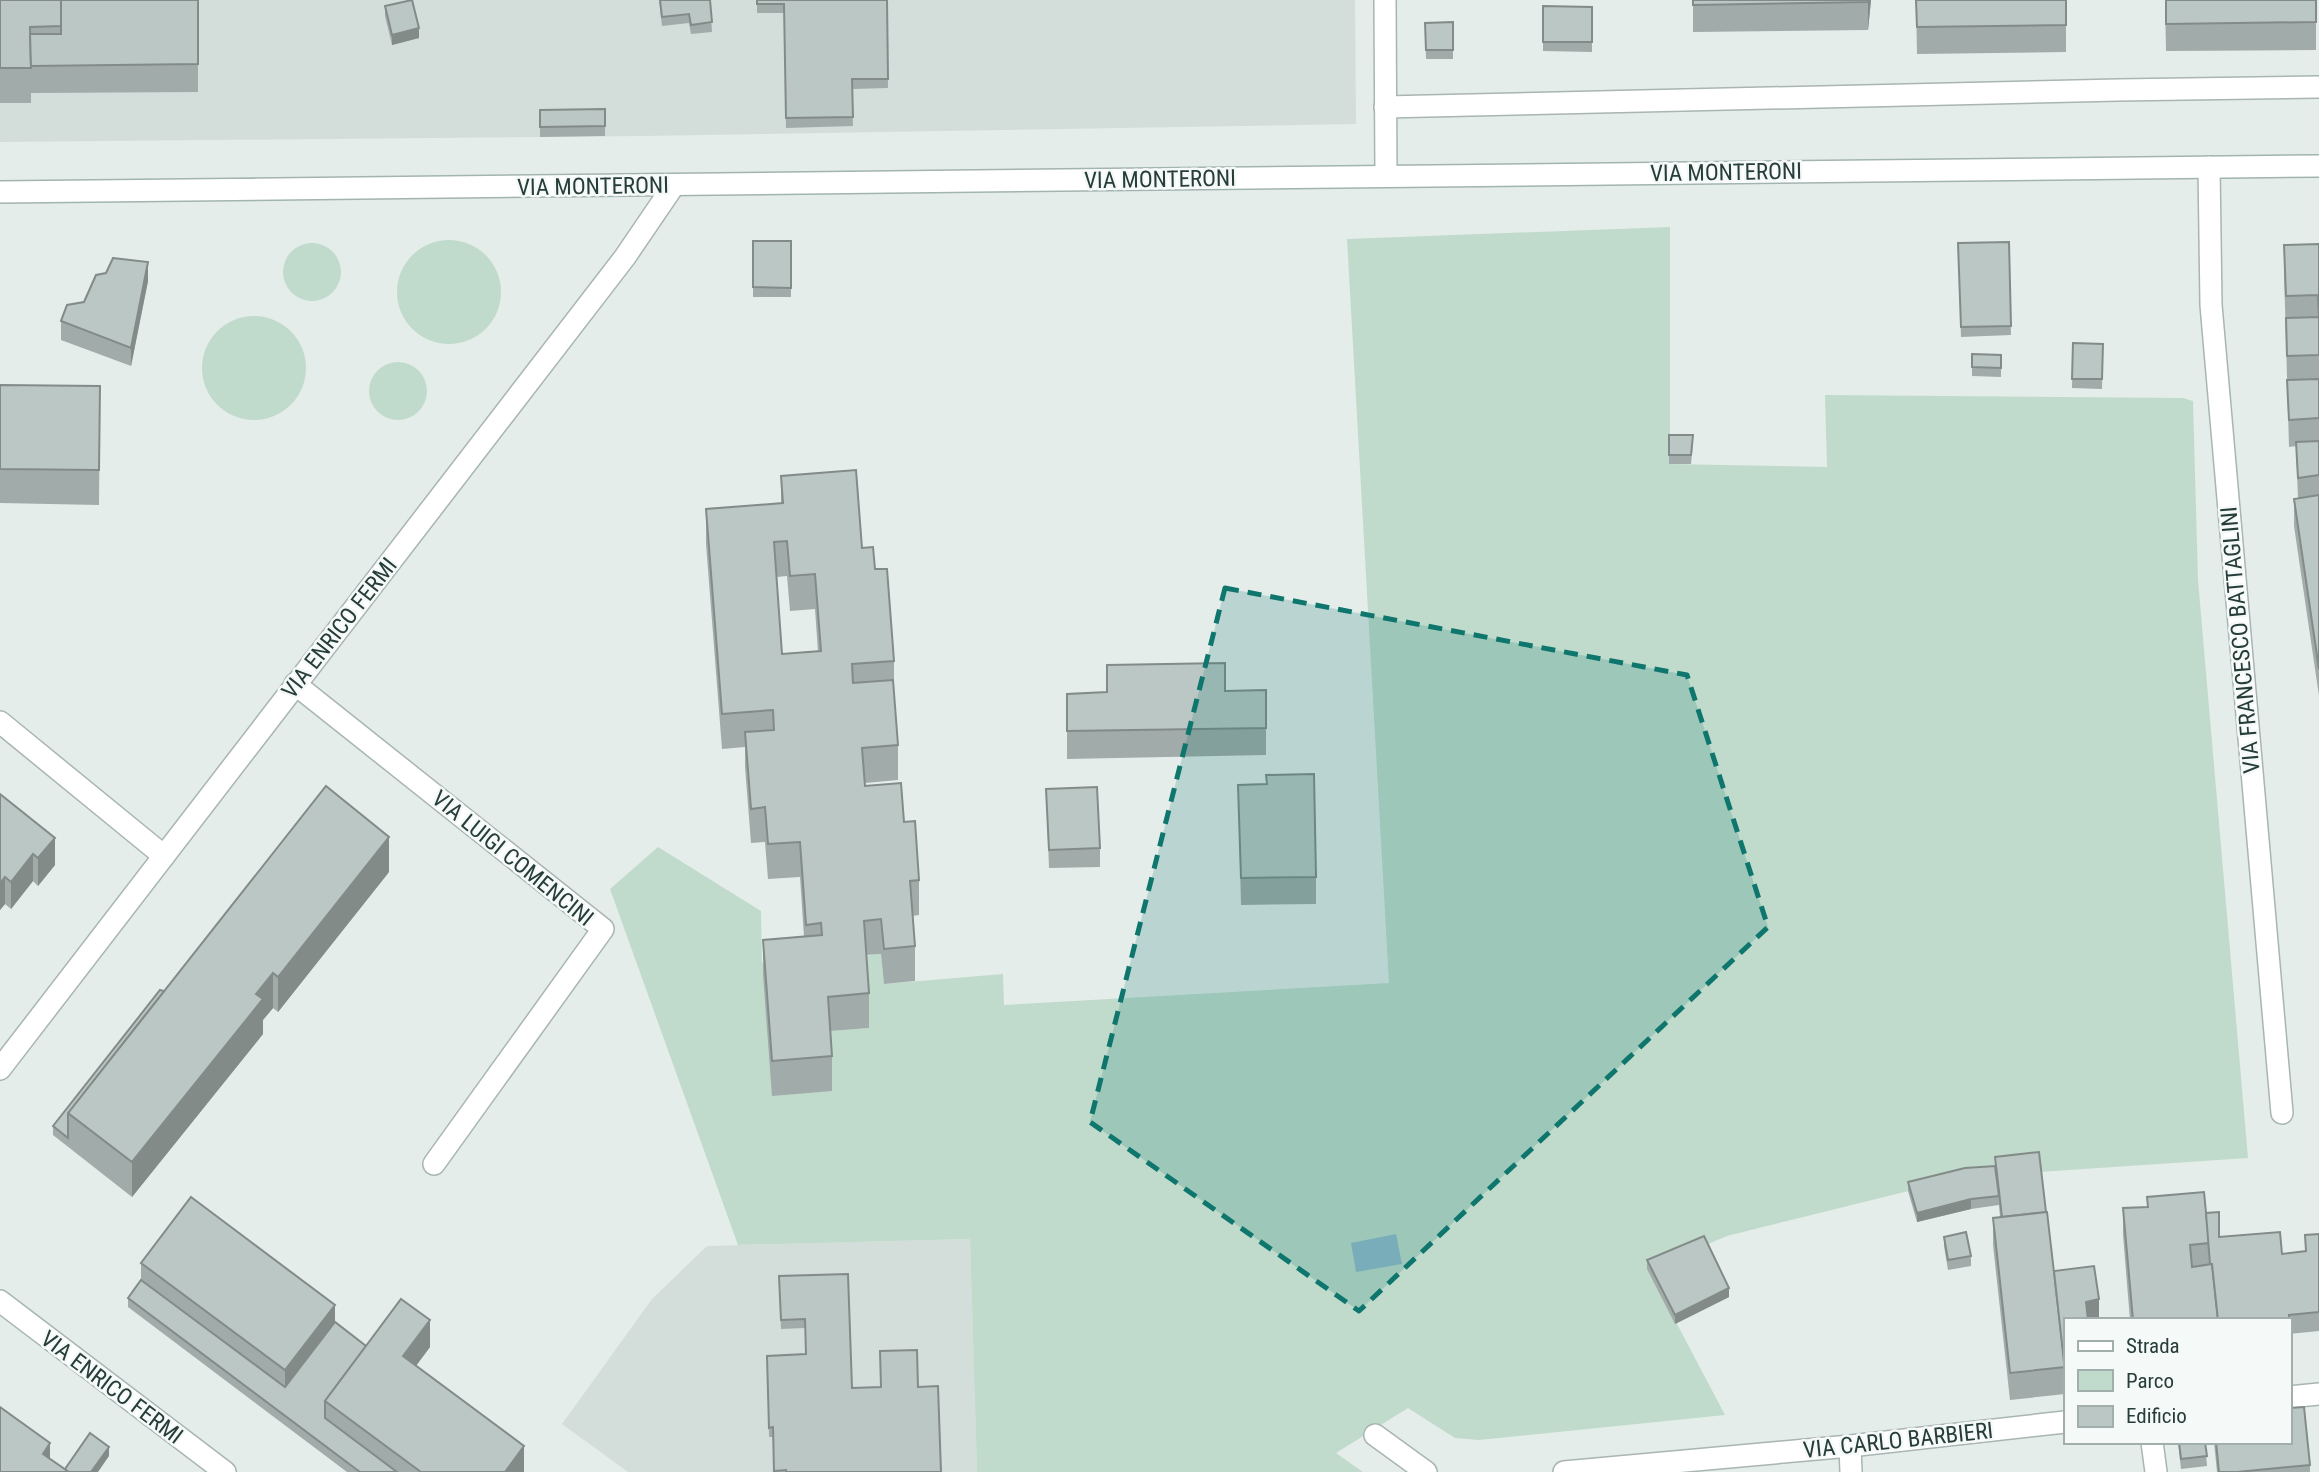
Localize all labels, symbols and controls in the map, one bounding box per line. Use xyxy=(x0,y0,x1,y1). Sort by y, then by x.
street label: VIA MONTERONI xyxy=(1650,158,1802,187)
street label: VIA MONTERONI xyxy=(1084,165,1236,194)
street label: VIA MONTERONI xyxy=(517,172,669,201)
street label: VIA FRANCESCO BATTAGLINI xyxy=(2215,505,2266,774)
street label: VIA ENRICO FERMI xyxy=(276,553,403,704)
street label: VIA LUIGI COMENCINI xyxy=(427,785,599,932)
legend xyxy=(2064,1318,2291,1444)
street label: VIA ENRICO FERMI xyxy=(35,1325,188,1450)
text: Strada xyxy=(2126,1334,2180,1358)
text: Parco xyxy=(2126,1369,2174,1393)
text: Edificio xyxy=(2126,1404,2187,1428)
street label: VIA CARLO BARBIERI xyxy=(1802,1417,1994,1464)

